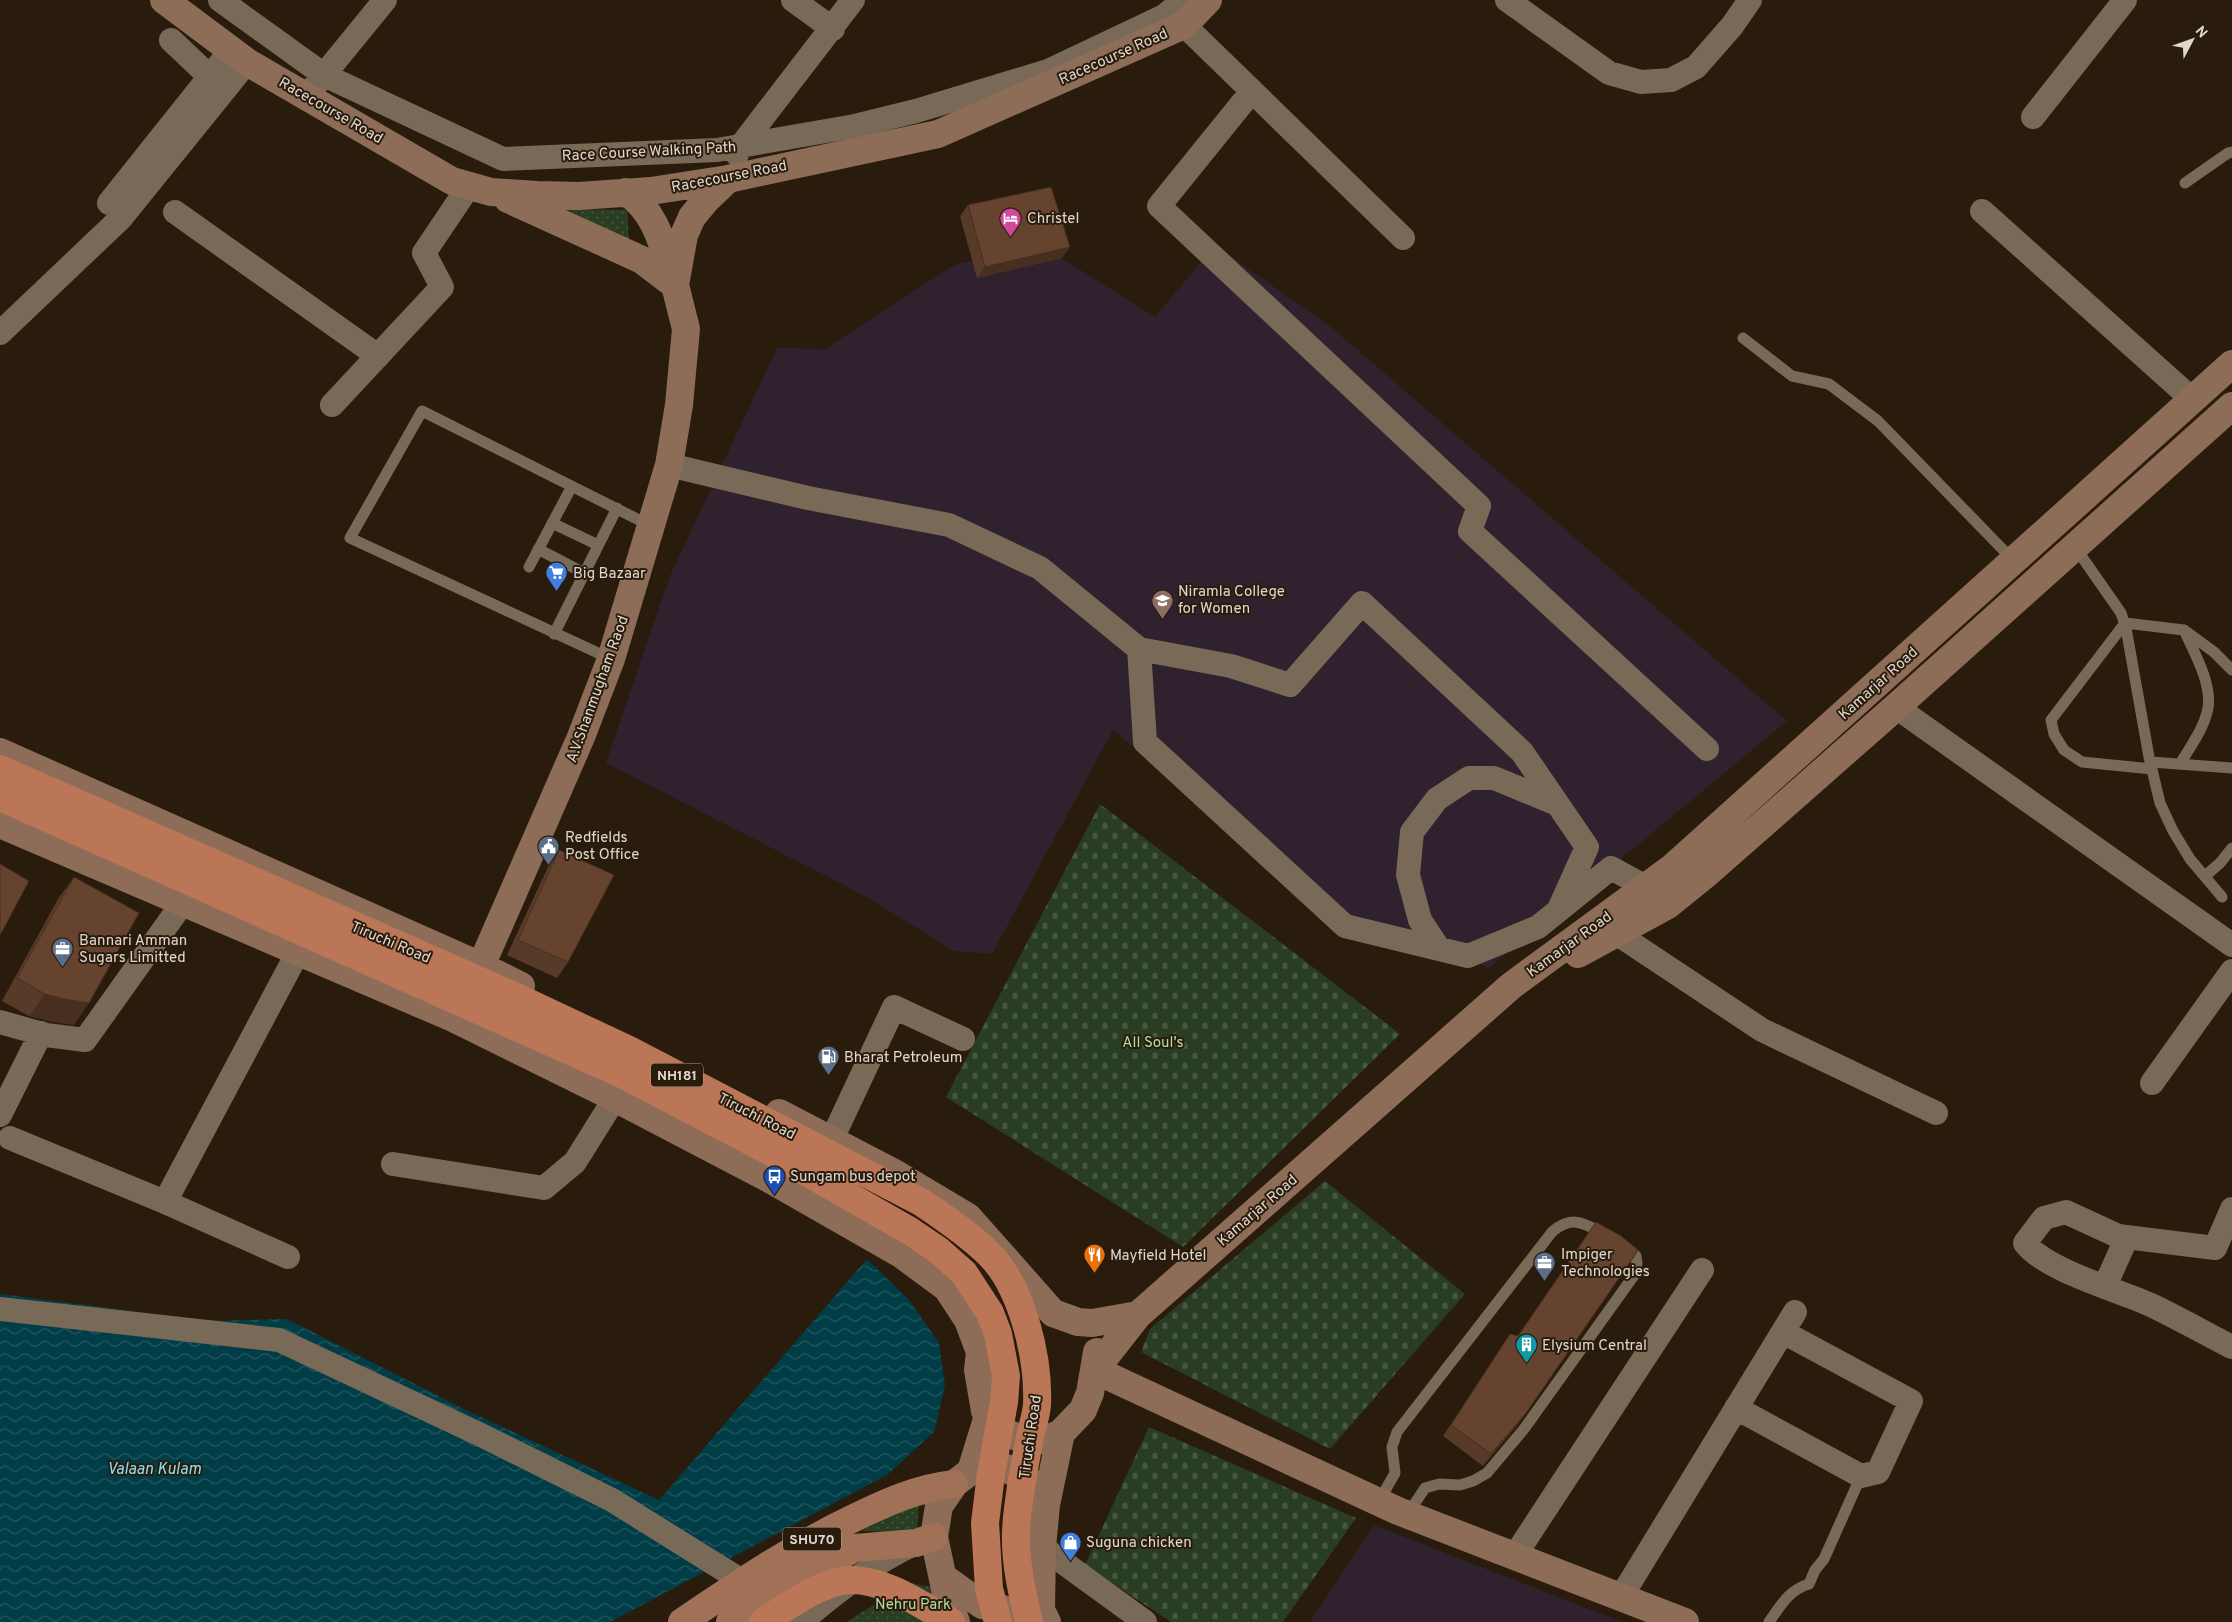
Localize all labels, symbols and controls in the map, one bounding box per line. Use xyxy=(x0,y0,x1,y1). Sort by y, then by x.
north arrow xyxy=(2167,15,2217,65)
text: N xyxy=(2191,23,2210,42)
street label: Racecourse Road xyxy=(1056,25,1171,90)
street label: Racecourse Road xyxy=(275,74,386,149)
street label: Race Course Walking Path xyxy=(561,138,737,167)
street label: Racecourse Road xyxy=(670,157,789,198)
hotel icon: Christel xyxy=(999,206,1023,237)
place label: Christel xyxy=(1027,210,1079,229)
supermarket icon: Big Bazaar xyxy=(545,561,569,592)
place label: Big Bazaar xyxy=(573,565,646,584)
place label: Niramla College for Women xyxy=(1178,583,1285,619)
school or university icon: Niramla College for Women xyxy=(1150,588,1174,619)
street label: A.V.Shanmugham Raod xyxy=(563,613,634,766)
street label: Kamarjar Road xyxy=(1835,643,1923,725)
place label: Redfields Post Office xyxy=(565,829,639,865)
public building icon: Redfields Post Office xyxy=(537,834,561,865)
street label: Kamarjar Road xyxy=(1524,908,1616,982)
street label: Tiruchi Road xyxy=(348,918,433,969)
place label: Bannari Amman Sugars Limitted xyxy=(79,932,187,968)
office icon: Bannari Amman Sugars Limitted xyxy=(51,937,75,968)
park label: All Soul's xyxy=(1122,1034,1184,1053)
fuel station icon: Bharat Petroleum xyxy=(816,1045,840,1076)
place label: Bharat Petroleum xyxy=(844,1049,962,1068)
road number: NH181 xyxy=(651,1064,703,1086)
street label: Tiruchi Road xyxy=(714,1090,798,1145)
bus stop icon: Sungam bus depot xyxy=(762,1164,786,1195)
place label: Sungam bus depot xyxy=(790,1168,916,1187)
street label: Kamarjar Road xyxy=(1214,1171,1302,1251)
restaurant icon: Mayfield Hotel xyxy=(1082,1243,1106,1274)
place label: Impiger Technologies xyxy=(1561,1246,1650,1282)
place label: Mayfield Hotel xyxy=(1110,1247,1206,1266)
office icon: Impiger Technologies xyxy=(1533,1251,1557,1282)
building icon: Elysium Central xyxy=(1514,1333,1538,1364)
place label: Elysium Central xyxy=(1542,1337,1647,1356)
street label: Tiruchi Road xyxy=(1016,1394,1047,1480)
water label: Valaan Kulam xyxy=(107,1460,201,1480)
road number: SHU70 xyxy=(783,1528,841,1550)
shop icon: Suguna chicken xyxy=(1058,1530,1082,1561)
place label: Suguna chicken xyxy=(1086,1534,1192,1553)
park label: Nehru Park xyxy=(875,1596,951,1615)

